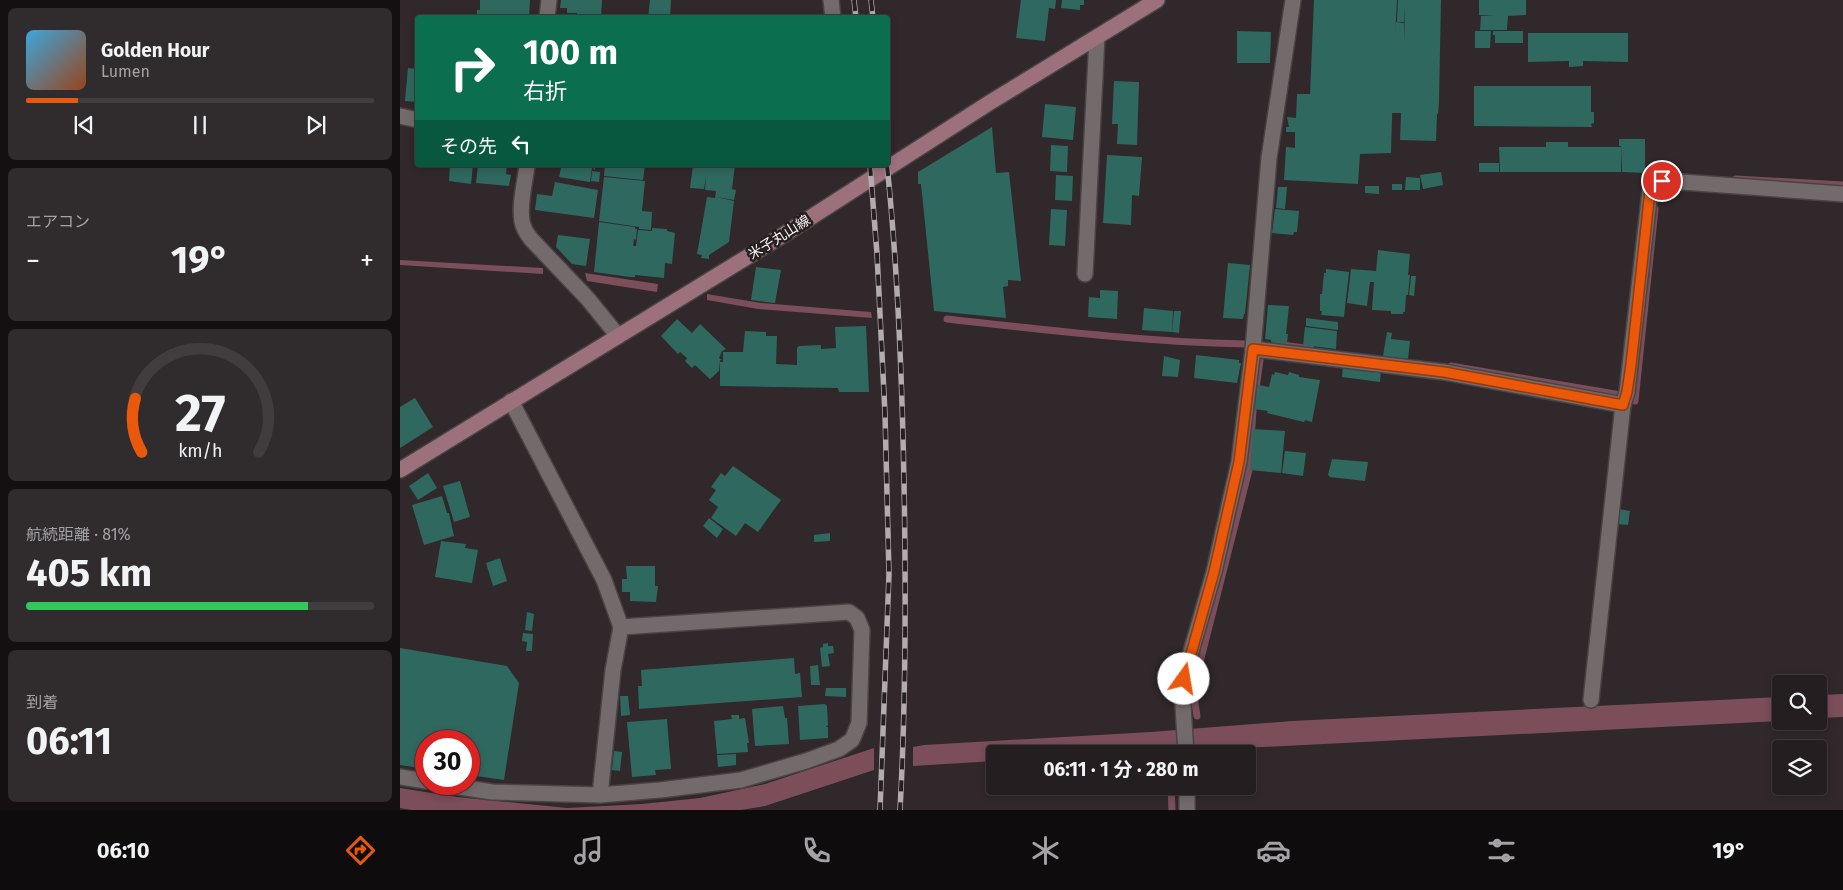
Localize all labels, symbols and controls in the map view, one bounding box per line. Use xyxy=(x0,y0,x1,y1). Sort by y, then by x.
text: 100 m xyxy=(523,31,618,73)
icon: right xyxy=(440,35,505,100)
text: Golden Hour xyxy=(101,39,210,62)
text: Lumen xyxy=(101,62,150,81)
text: 右折 xyxy=(523,78,567,105)
icon: previous xyxy=(70,111,98,139)
icon: pause xyxy=(186,111,214,139)
icon: next xyxy=(302,111,330,139)
icon: left xyxy=(507,130,535,158)
text: その先 xyxy=(440,135,497,158)
pin xyxy=(1641,160,1683,202)
icon: arrive xyxy=(1648,167,1676,195)
text: エアコン xyxy=(26,212,90,231)
street label: 米子丸山線 xyxy=(745,212,813,263)
text: 19° xyxy=(171,237,229,283)
text: − xyxy=(26,244,40,277)
text: + xyxy=(360,244,374,277)
text: 27 xyxy=(175,382,225,445)
text: km/h xyxy=(178,440,222,462)
text: 航続距離 · 81% xyxy=(26,525,131,544)
text: 405 km xyxy=(26,550,152,596)
position arrow xyxy=(1157,652,1209,704)
map controls xyxy=(1772,675,1827,795)
button: search xyxy=(1772,675,1827,730)
text: 到着 xyxy=(26,693,58,712)
text: 06:11 xyxy=(26,718,112,764)
speed limit sign: 30 xyxy=(415,730,480,795)
button: layers xyxy=(1772,740,1827,795)
text: 06:11 · 1 分 · 280 m xyxy=(1043,758,1199,781)
icon: directions xyxy=(343,833,378,868)
icon: music xyxy=(571,833,606,868)
icon: phone xyxy=(799,833,834,868)
icon: climate xyxy=(1028,833,1063,868)
icon: car xyxy=(1256,833,1291,868)
icon: filters xyxy=(1484,833,1519,868)
text: 06:10 xyxy=(97,837,150,864)
text: 19° xyxy=(1712,837,1746,864)

